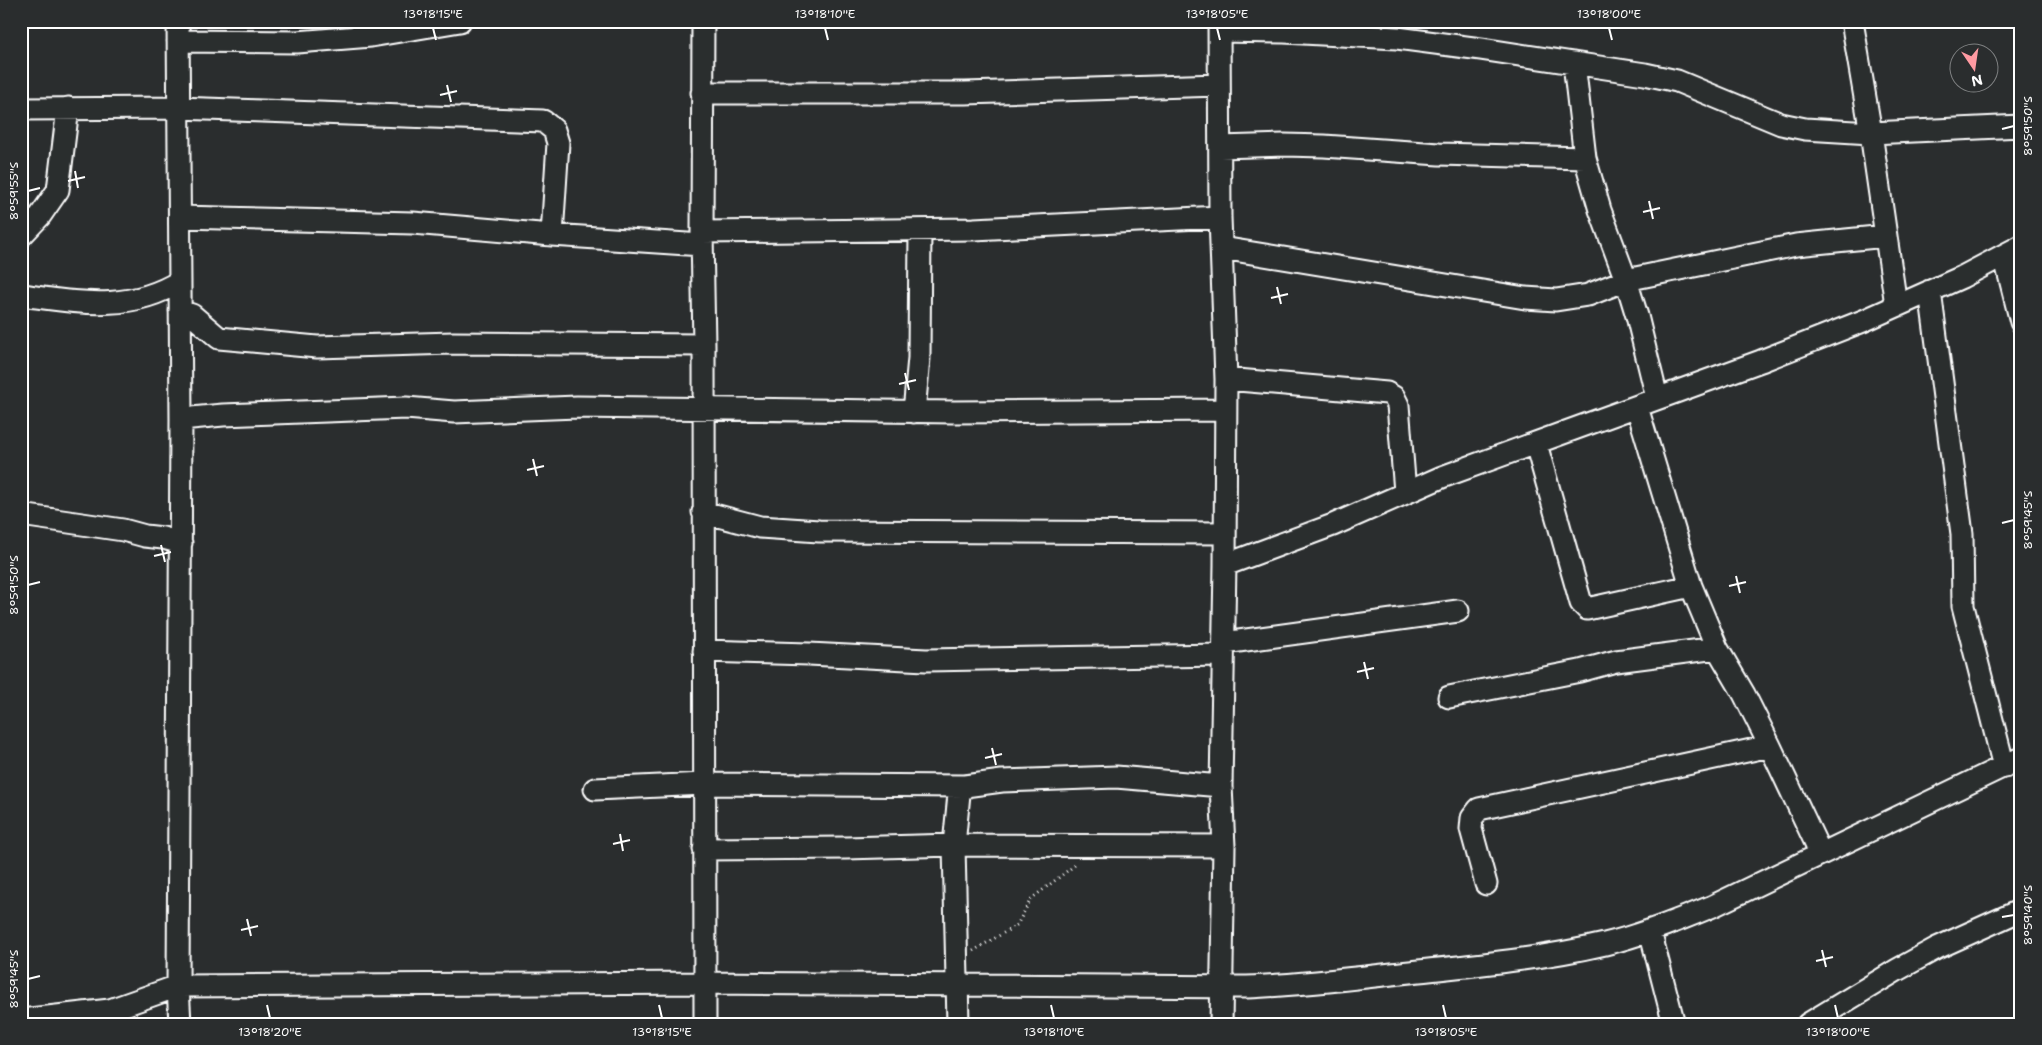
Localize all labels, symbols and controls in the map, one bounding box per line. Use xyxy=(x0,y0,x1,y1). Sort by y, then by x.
text: 13°18'15"E xyxy=(403,6,463,22)
text: 13°18'10"E xyxy=(795,6,855,22)
text: 13°18'05"E xyxy=(1186,6,1248,22)
text: 13°18'00"E xyxy=(1577,6,1641,22)
north arrow xyxy=(1950,42,2000,92)
text: N xyxy=(1969,71,1984,91)
text: 8°59'50"S xyxy=(2020,96,2036,156)
text: 8°59'55"S xyxy=(6,161,22,220)
text: 8°59'45"S xyxy=(2020,490,2036,549)
text: 8°59'50"S xyxy=(6,555,22,615)
text: 8°59'40"S xyxy=(2020,884,2036,945)
text: 8°59'45"S xyxy=(6,949,22,1008)
text: 13°18'20"E xyxy=(238,1024,302,1040)
text: 13°18'15"E xyxy=(632,1024,692,1040)
text: 13°18'10"E xyxy=(1024,1024,1084,1040)
text: 13°18'05"E xyxy=(1415,1024,1477,1040)
text: 13°18'00"E xyxy=(1806,1024,1870,1040)

